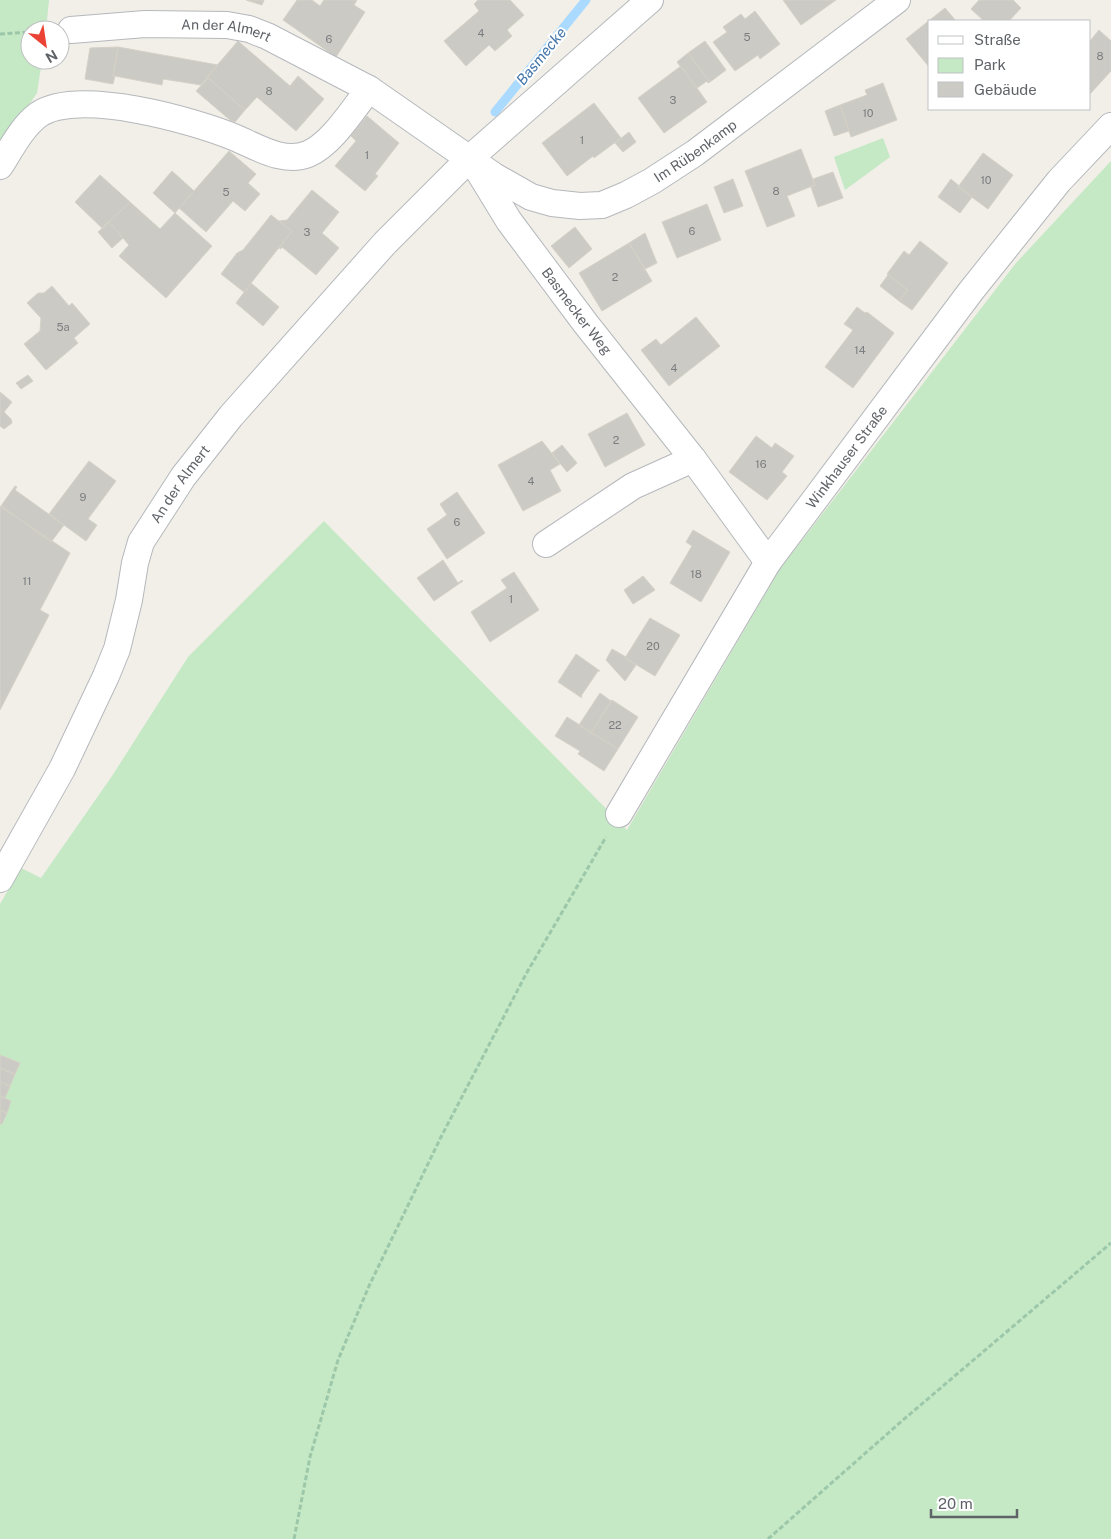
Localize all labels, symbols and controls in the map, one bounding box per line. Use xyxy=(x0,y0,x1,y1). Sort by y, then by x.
street label: An der Almert xyxy=(181,16,274,45)
north arrow xyxy=(20,20,70,70)
legend xyxy=(928,20,1091,110)
water label: Basmecke xyxy=(513,24,569,88)
house number: 4 xyxy=(478,27,485,39)
house number: 5 xyxy=(743,31,751,43)
text: Straße xyxy=(974,31,1021,48)
house number: 6 xyxy=(326,33,333,45)
text: N xyxy=(43,47,60,66)
house number: 8 xyxy=(1096,50,1104,62)
text: Park xyxy=(974,56,1006,73)
text: Gebäude xyxy=(974,81,1037,98)
house number: 8 xyxy=(265,85,273,97)
house number: 3 xyxy=(670,94,677,106)
house number: 10 xyxy=(862,107,874,119)
street label: Im Rübenkamp xyxy=(651,116,740,185)
house number: 1 xyxy=(580,134,584,146)
house number: 1 xyxy=(365,149,369,161)
house number: 10 xyxy=(980,174,992,186)
house number: 8 xyxy=(772,185,780,197)
house number: 5 xyxy=(222,186,230,198)
house number: 6 xyxy=(689,225,696,237)
house number: 3 xyxy=(304,226,311,238)
street label: Basmecker Weg xyxy=(539,264,615,358)
house number: 2 xyxy=(612,271,619,283)
house number: 5a xyxy=(56,321,70,333)
house number: 14 xyxy=(854,344,866,356)
house number: 4 xyxy=(671,362,678,374)
street label: Winkhauser Straße xyxy=(803,402,890,512)
house number: 2 xyxy=(613,434,620,446)
street label: An der Almert xyxy=(147,442,213,526)
house number: 16 xyxy=(755,458,767,470)
house number: 4 xyxy=(528,475,535,487)
house number: 9 xyxy=(80,491,87,503)
house number: 6 xyxy=(454,516,461,528)
house number: 18 xyxy=(690,568,702,580)
house number: 11 xyxy=(23,575,31,587)
house number: 1 xyxy=(509,593,513,605)
house number: 20 xyxy=(646,640,660,652)
house number: 22 xyxy=(608,719,622,731)
scale bar xyxy=(931,1486,1017,1518)
text: 20 m xyxy=(938,1495,973,1512)

